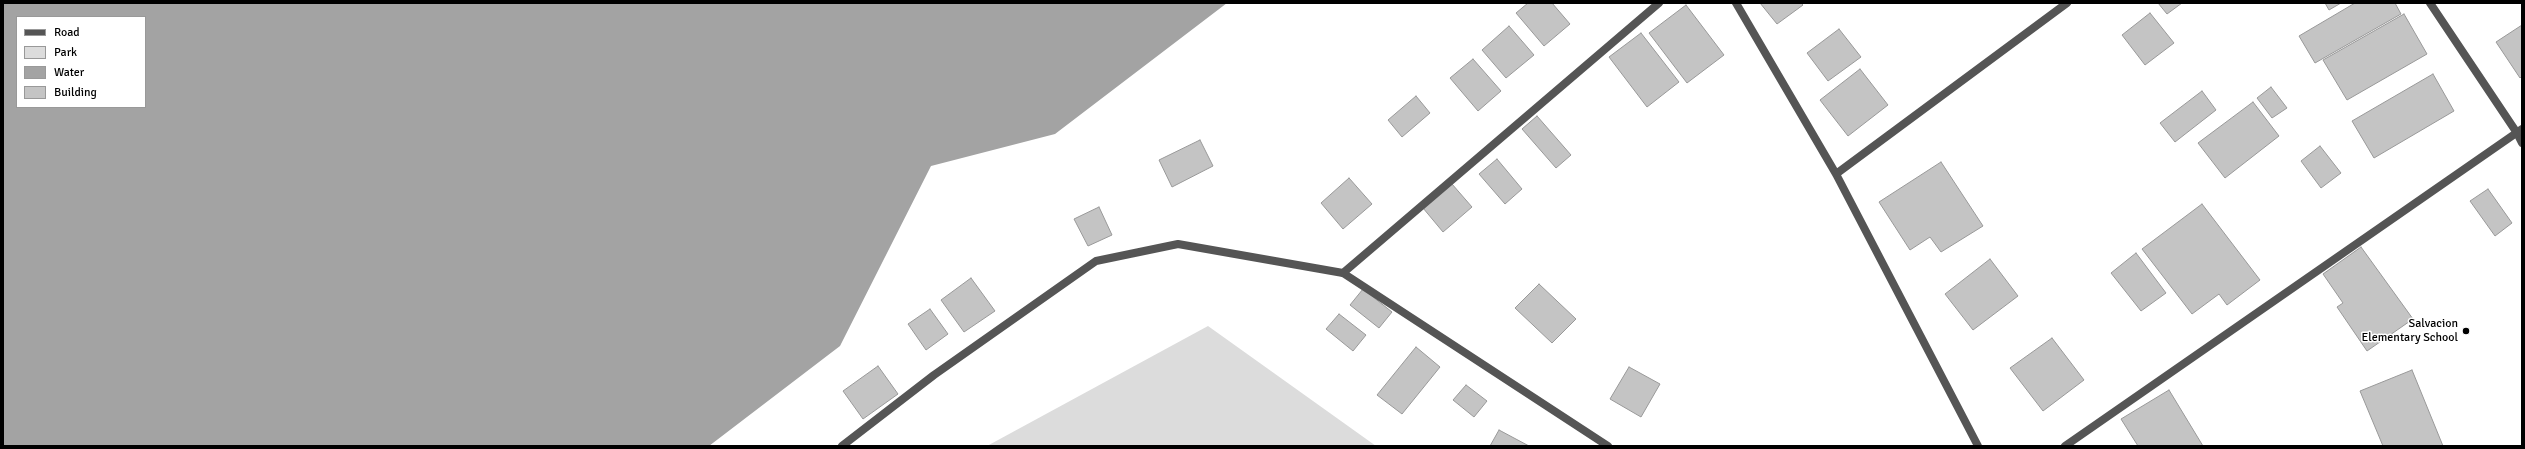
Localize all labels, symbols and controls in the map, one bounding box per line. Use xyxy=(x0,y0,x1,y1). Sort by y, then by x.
legend xyxy=(16,16,146,108)
text: Road xyxy=(54,25,80,40)
text: Park xyxy=(54,45,77,60)
text: Water xyxy=(54,65,84,80)
text: Building xyxy=(54,85,97,100)
place label: Salvacion Elementary School xyxy=(2362,317,2458,345)
marker: Salvacion Elementary School xyxy=(2461,326,2471,336)

